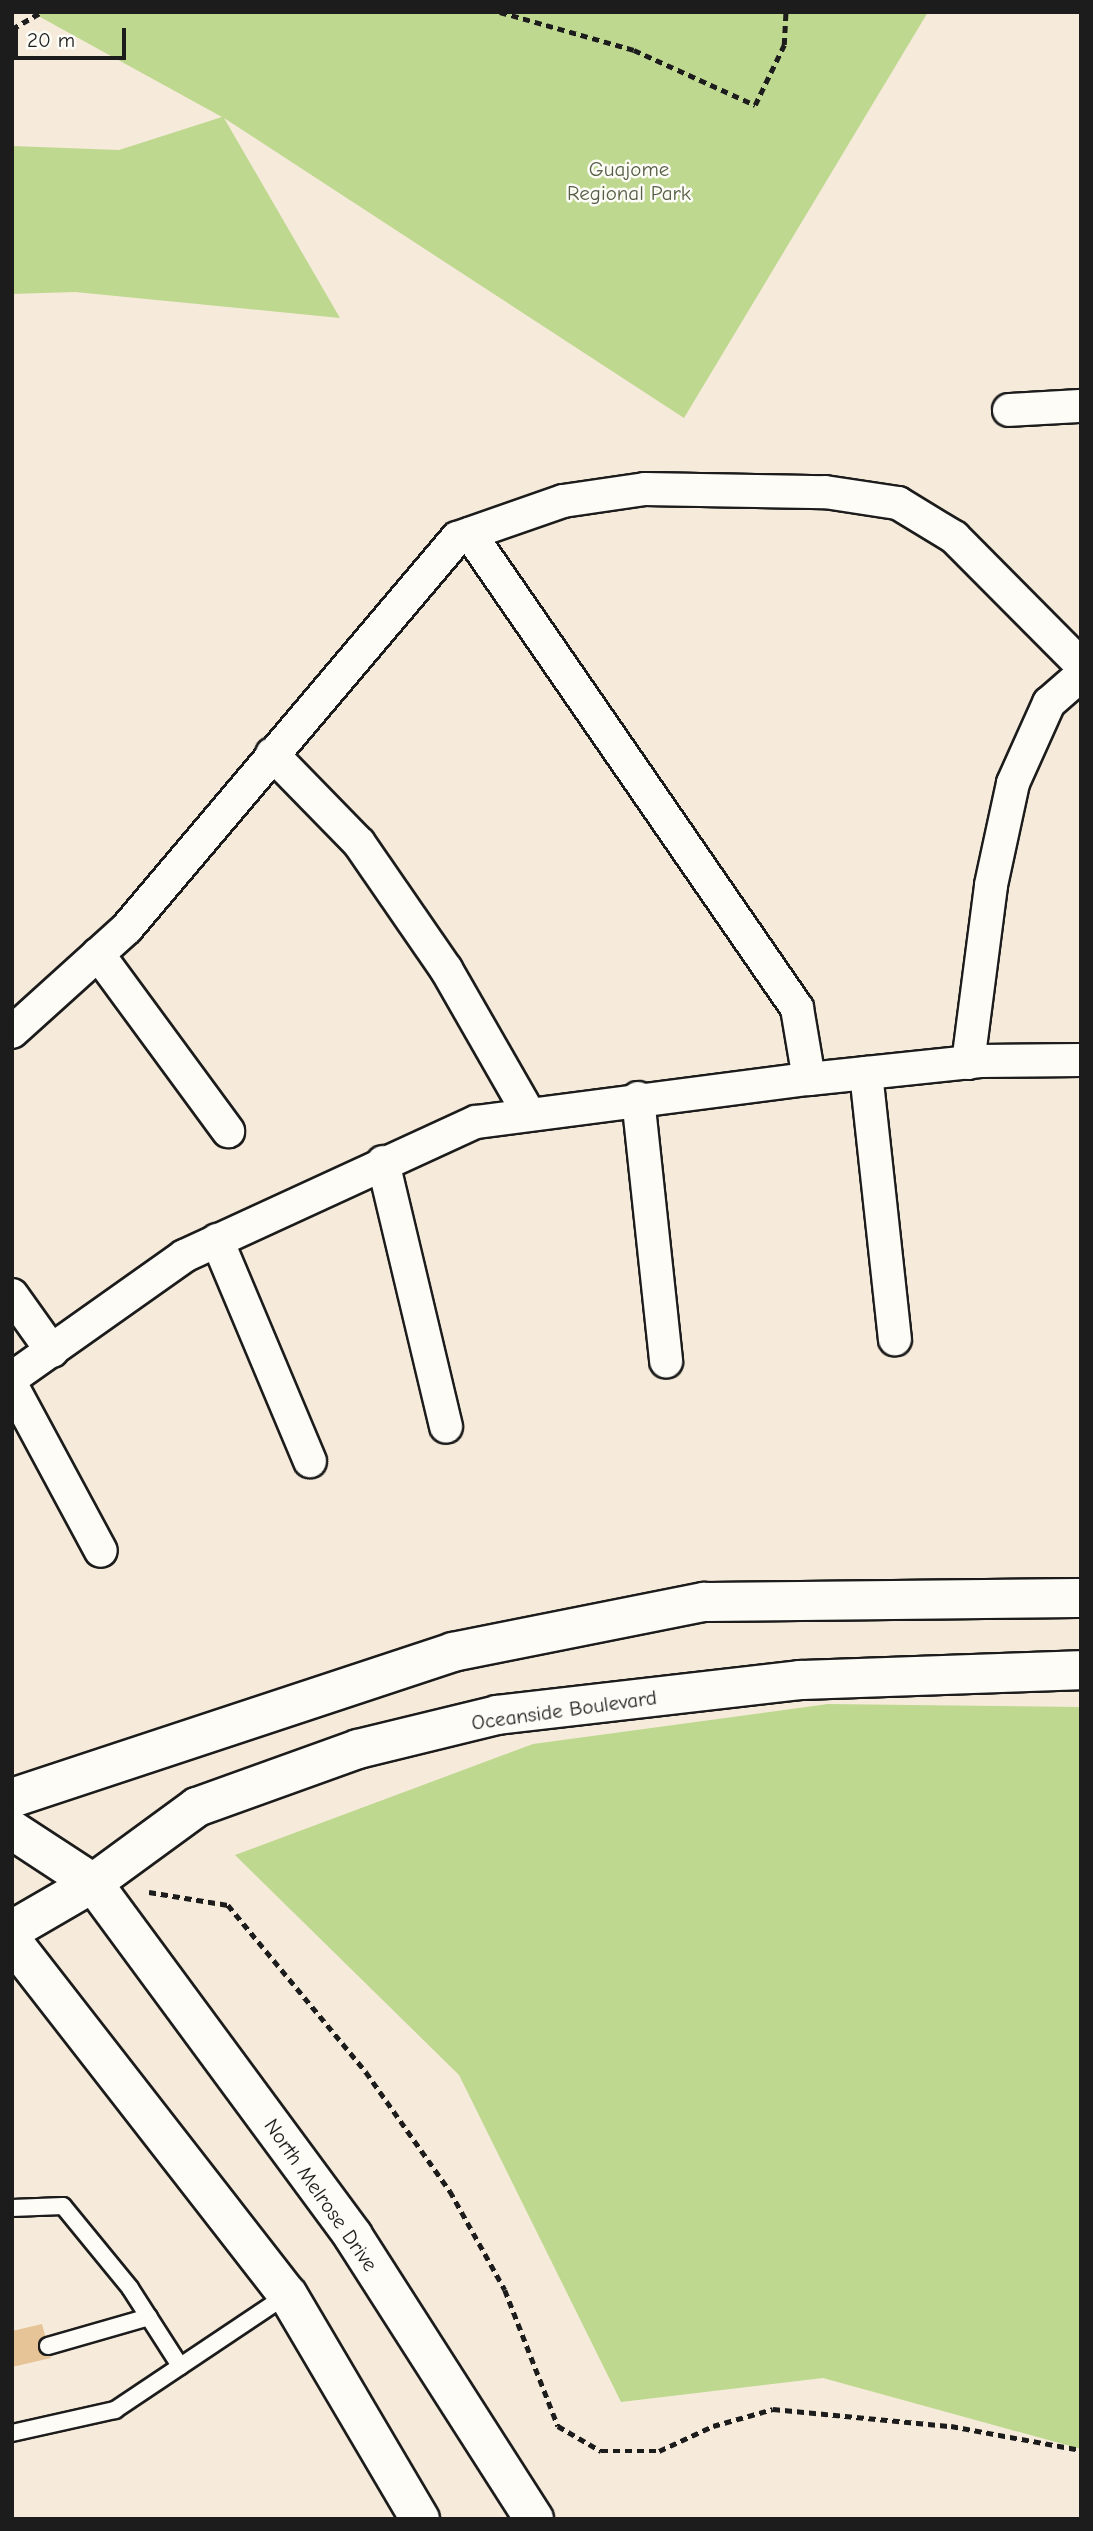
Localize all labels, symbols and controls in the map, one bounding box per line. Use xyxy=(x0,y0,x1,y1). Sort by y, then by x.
scale bar xyxy=(18,14,130,58)
text: 20 m xyxy=(27,28,75,52)
park label: Guajome Regional Park xyxy=(567,156,691,206)
street label: Oceanside Boulevard xyxy=(470,1685,658,1735)
street label: North Melrose Drive xyxy=(259,2114,383,2276)

